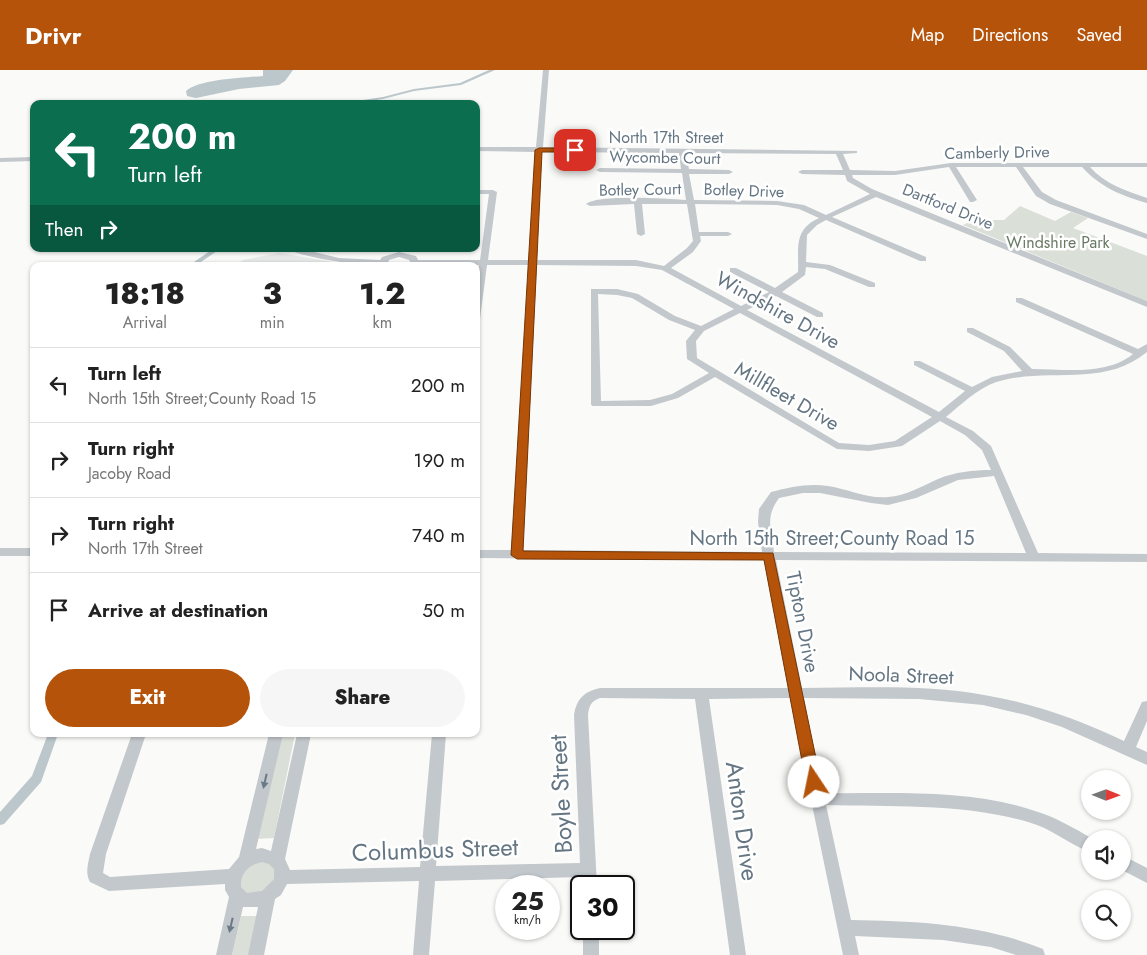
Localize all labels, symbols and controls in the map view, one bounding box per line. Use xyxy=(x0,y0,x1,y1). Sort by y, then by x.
text: Drivr xyxy=(25,18,82,53)
text: Map xyxy=(911,22,944,48)
text: Directions xyxy=(972,22,1048,48)
text: Saved xyxy=(1076,22,1122,48)
text: 200 m xyxy=(128,112,237,162)
icon: left xyxy=(45,120,110,185)
street label: North 17th Street xyxy=(609,126,723,149)
pin xyxy=(554,129,596,171)
icon: arrive xyxy=(561,136,589,164)
street label: Camberly Drive xyxy=(944,140,1050,165)
street label: Wycombe Court xyxy=(609,145,721,170)
text: Turn left xyxy=(128,158,202,190)
street label: Botley Court xyxy=(599,177,682,202)
street label: Botley Drive xyxy=(703,178,785,203)
street label: Dartford Drive xyxy=(899,178,997,235)
icon: right xyxy=(94,215,122,243)
text: Then xyxy=(45,216,84,243)
park label: Windshire Park xyxy=(1006,231,1111,254)
street label: Windshire Drive xyxy=(710,264,845,357)
text: 18:18 xyxy=(105,272,185,315)
text: 3 xyxy=(263,272,282,315)
text: 1.2 xyxy=(359,272,405,315)
text: Arrival xyxy=(123,311,167,334)
text: min xyxy=(260,311,285,334)
text: km xyxy=(373,311,392,334)
street label: Millfleet Drive xyxy=(729,355,845,438)
text: Turn left xyxy=(88,360,161,387)
icon: left xyxy=(45,371,73,399)
text: 200 m xyxy=(411,372,465,399)
text: North 15th Street;County Road 15 xyxy=(88,387,316,410)
text: Turn right xyxy=(88,435,174,462)
icon: right xyxy=(45,446,73,474)
text: 190 m xyxy=(414,447,465,474)
text: Jacoby Road xyxy=(88,462,171,485)
text: Turn right xyxy=(88,510,174,537)
icon: right xyxy=(45,521,73,549)
text: 740 m xyxy=(412,522,465,549)
street label: North 15th Street;County Road 15 xyxy=(689,524,975,553)
text: North 17th Street xyxy=(88,537,202,560)
street label: Tipton Drive xyxy=(778,569,827,675)
icon: arrive xyxy=(45,596,73,624)
text: Arrive at destination xyxy=(88,597,268,624)
text: 50 m xyxy=(422,597,465,624)
street label: Noola Street xyxy=(848,659,954,692)
button: Exit xyxy=(45,669,250,727)
button: Share xyxy=(260,669,465,727)
street label: Boyle Street xyxy=(540,733,581,854)
position arrow xyxy=(787,755,839,807)
street label: Anton Drive xyxy=(717,759,768,883)
north arrow xyxy=(1081,770,1131,820)
map controls xyxy=(1081,770,1131,940)
one-way arrow xyxy=(261,774,269,789)
street label: Columbus Street xyxy=(351,829,519,870)
button: sound xyxy=(1081,830,1131,880)
speed limit sign: 30 xyxy=(570,875,635,940)
text: 25 xyxy=(511,883,544,919)
button: search xyxy=(1081,890,1131,940)
text: km/h xyxy=(514,911,541,929)
one-way arrow xyxy=(226,918,234,934)

